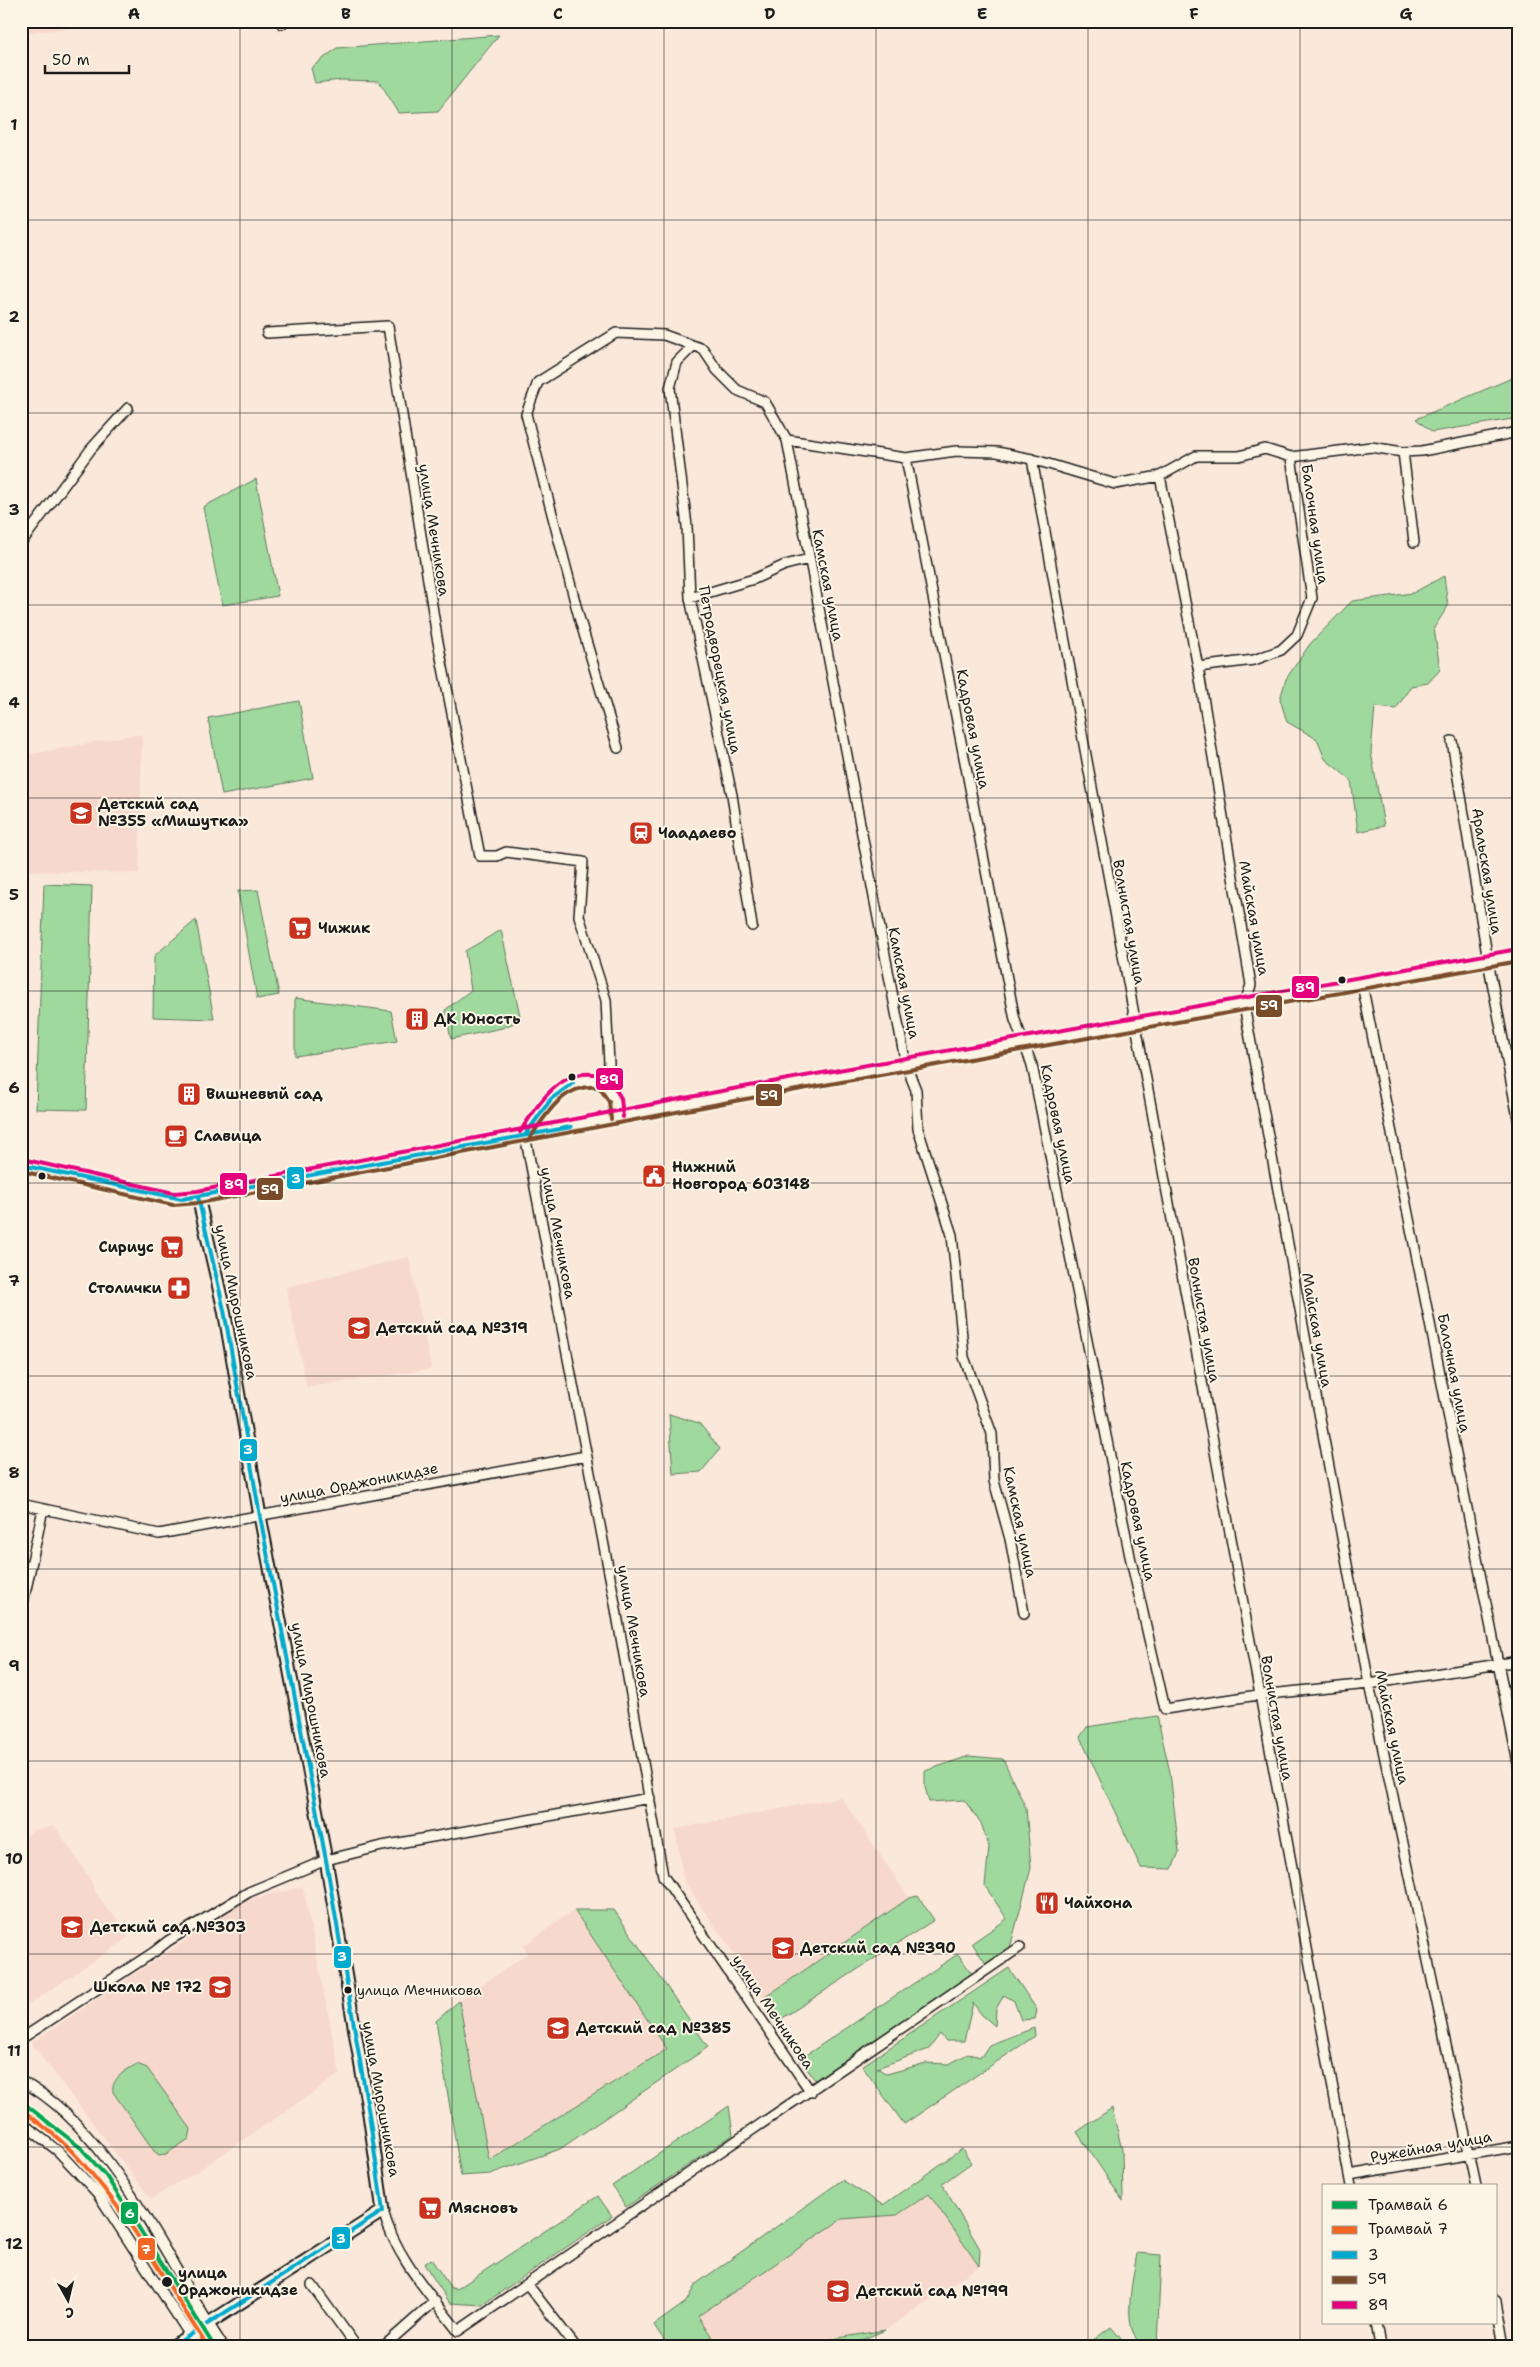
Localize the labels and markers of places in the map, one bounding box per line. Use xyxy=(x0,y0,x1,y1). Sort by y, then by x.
place label: Детский сад №355 «Мишутка» xyxy=(98,794,249,831)
school or university icon: Детский сад №355 «Мишутка» xyxy=(68,800,94,826)
station icon: Чаадаево xyxy=(628,820,654,846)
place label: Чаадаево xyxy=(658,823,737,843)
supermarket icon: Чижик xyxy=(287,915,313,941)
place label: Чижик xyxy=(318,918,371,938)
unlabelled marker xyxy=(1337,975,1347,985)
building icon: ДК Юность xyxy=(404,1006,430,1032)
place label: ДК Юность xyxy=(434,1009,521,1029)
unlabelled marker xyxy=(567,1072,577,1082)
building icon: Вишневый сад xyxy=(176,1081,202,1107)
place label: Вишневый сад xyxy=(206,1084,323,1104)
cafe icon: Славица xyxy=(163,1123,189,1149)
place label: Славица xyxy=(194,1126,262,1146)
place label: Нижний Новгород 603148 xyxy=(672,1157,810,1194)
public building icon: Нижний Новгород 603148 xyxy=(641,1163,667,1189)
unlabelled marker xyxy=(37,1171,47,1181)
supermarket icon: Сириус xyxy=(159,1234,185,1260)
place label: Сириус xyxy=(99,1237,154,1257)
pharmacy icon: Столички xyxy=(166,1275,192,1301)
place label: Столички xyxy=(88,1278,163,1298)
school or university icon: Детский сад №319 xyxy=(346,1315,372,1341)
place label: Детский сад №319 xyxy=(376,1318,528,1338)
restaurant icon: Чайхона xyxy=(1034,1890,1060,1916)
place label: Чайхона xyxy=(1064,1893,1133,1913)
school or university icon: Детский сад №303 xyxy=(59,1914,85,1940)
place label: Детский сад №303 xyxy=(90,1917,246,1937)
school or university icon: Детский сад №390 xyxy=(770,1935,796,1961)
place label: Детский сад №390 xyxy=(800,1938,956,1958)
school or university icon: Школа № 172 xyxy=(207,1974,233,2000)
place label: Школа № 172 xyxy=(93,1977,202,1997)
place label: улица Мечникова xyxy=(357,1981,482,1999)
marker: улица Мечникова xyxy=(343,1985,353,1995)
school or university icon: Детский сад №385 xyxy=(545,2015,571,2041)
place label: Детский сад №385 xyxy=(576,2018,731,2038)
supermarket icon: Мясновъ xyxy=(417,2195,443,2221)
place label: Мясновъ xyxy=(448,2198,518,2218)
place label: улица Орджоникидзе xyxy=(178,2263,298,2300)
marker: улица Орджоникидзе xyxy=(160,2275,174,2289)
school or university icon: Детский сад №199 xyxy=(825,2278,851,2304)
place label: Детский сад №199 xyxy=(856,2281,1008,2301)

